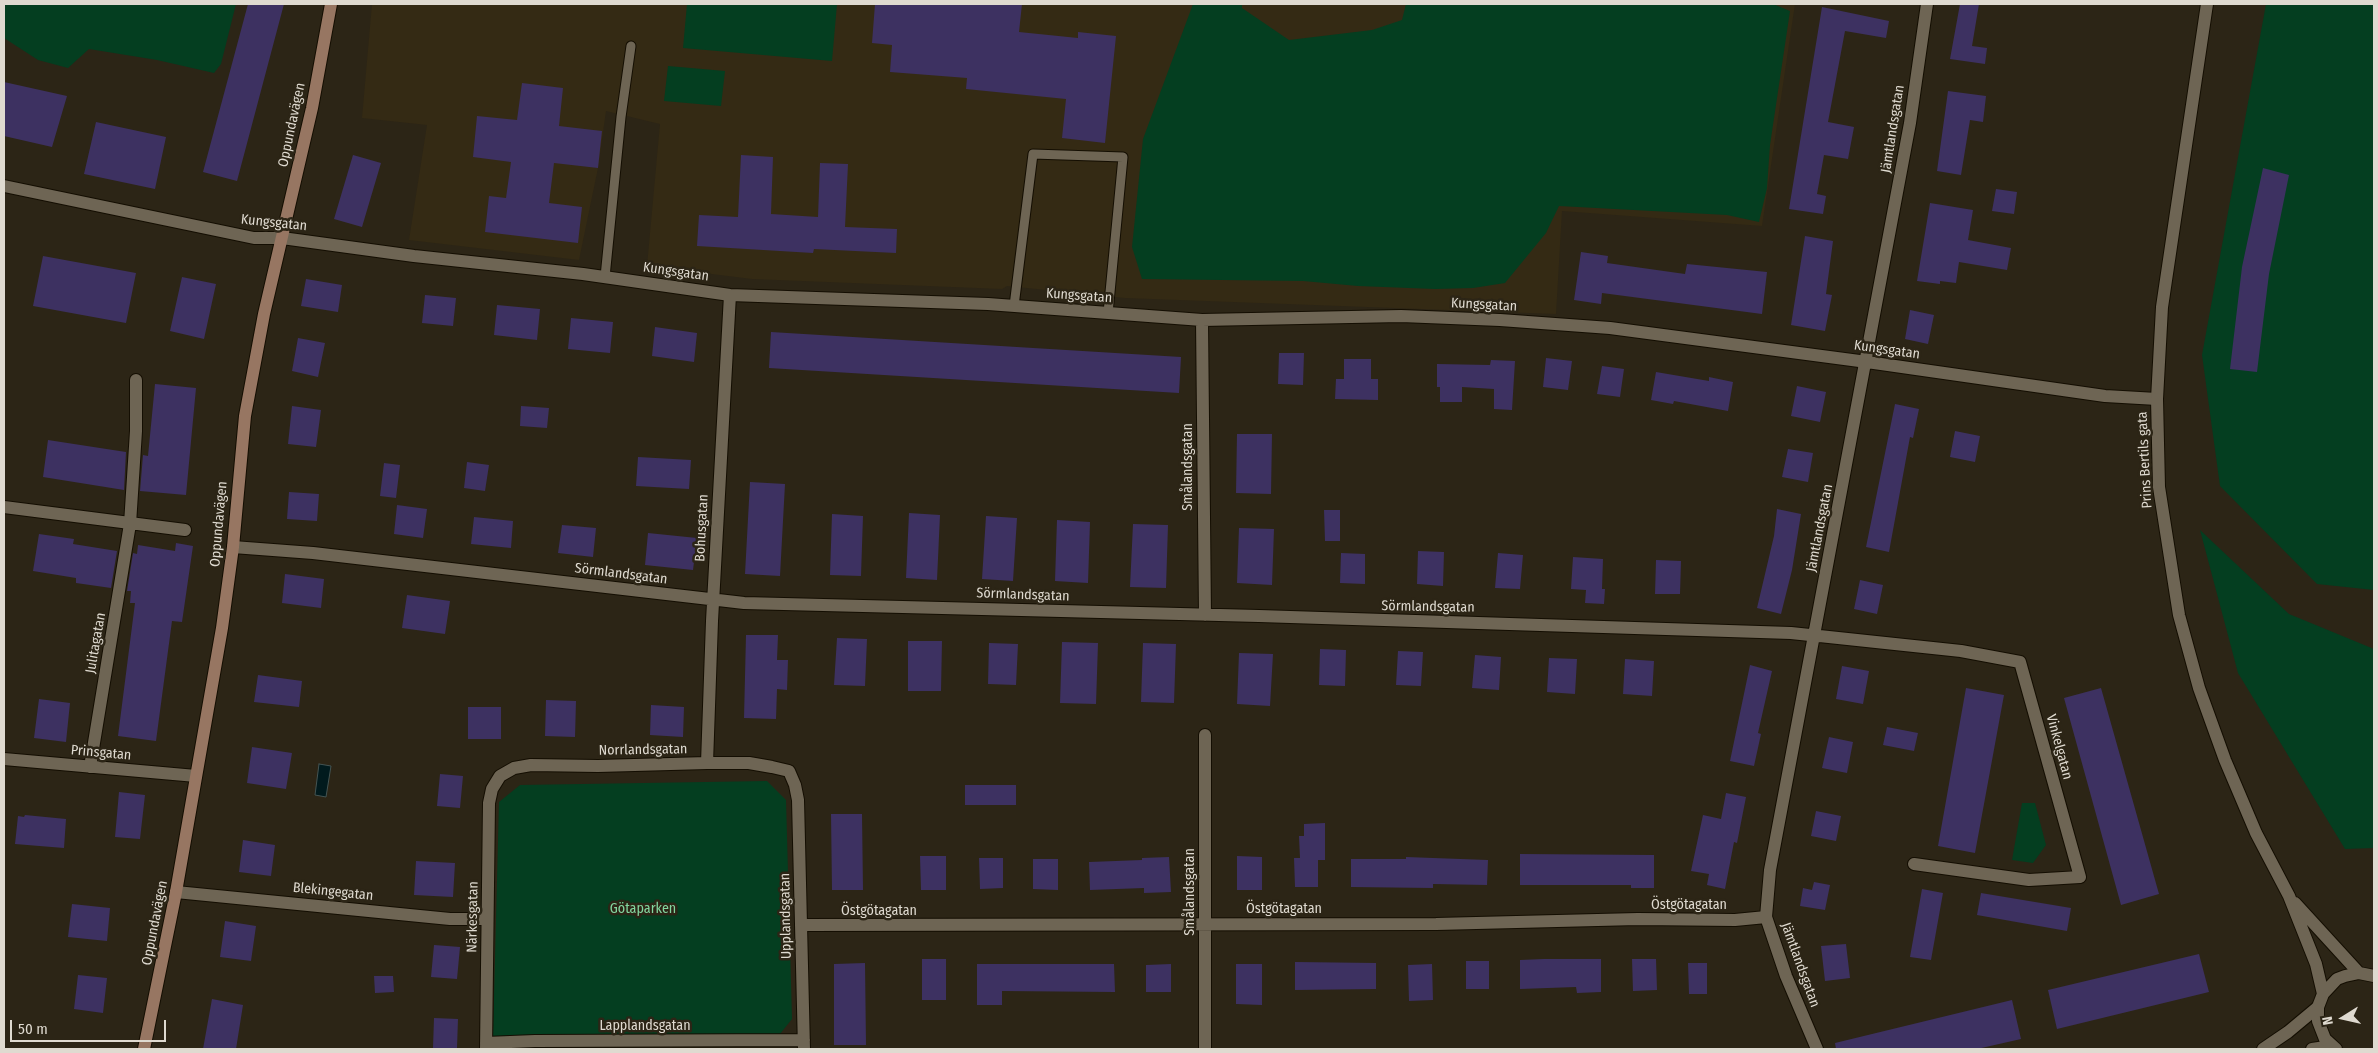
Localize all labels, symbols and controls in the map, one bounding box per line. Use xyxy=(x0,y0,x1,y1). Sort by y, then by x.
street label: Oppundavägen xyxy=(275,81,309,169)
street label: Jämtlandsgatan xyxy=(1878,84,1908,174)
street label: Kungsgatan xyxy=(240,211,308,235)
street label: Kungsgatan xyxy=(642,259,710,285)
street label: Kungsgatan xyxy=(1045,285,1113,307)
street label: Kungsgatan xyxy=(1450,295,1518,315)
street label: Kungsgatan xyxy=(1853,337,1921,363)
street label: Prins Bertils gata xyxy=(2134,411,2156,509)
street label: Smålandsgatan xyxy=(1180,423,1196,511)
street label: Oppundavägen xyxy=(207,480,231,568)
street label: Jämtlandsgatan xyxy=(1803,483,1837,573)
street label: Bohusgatan xyxy=(692,494,712,562)
street label: Sörmlandsgatan xyxy=(574,560,668,588)
street label: Sörmlandsgatan xyxy=(976,585,1070,605)
street label: Sörmlandsgatan xyxy=(1381,598,1475,616)
street label: Julitagatan xyxy=(82,611,110,675)
street label: Vinkelgatan xyxy=(2042,712,2076,782)
street label: Norrlandsgatan xyxy=(598,741,688,759)
street label: Prinsgatan xyxy=(70,742,132,764)
street label: Smålandsgatan xyxy=(1182,848,1198,936)
street label: Upplandsgatan xyxy=(777,873,795,959)
street label: Oppundavägen xyxy=(139,879,171,967)
street label: Blekingegatan xyxy=(292,879,374,905)
street label: Närkesgatan xyxy=(464,881,482,953)
street label: Östgötagatan xyxy=(1651,897,1727,913)
park label: Götaparken xyxy=(610,901,676,917)
street label: Östgötagatan xyxy=(1246,901,1322,917)
street label: Östgötagatan xyxy=(841,903,917,919)
street label: Jämtlandsgatan xyxy=(1777,920,1823,1010)
north arrow xyxy=(2318,993,2368,1043)
scale bar xyxy=(12,1010,169,1042)
text: N xyxy=(2319,1015,2337,1026)
street label: Lapplandsgatan xyxy=(599,1018,691,1034)
text: 50 m xyxy=(18,1020,48,1038)

